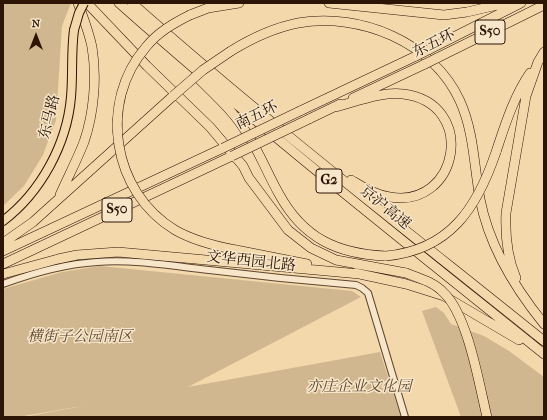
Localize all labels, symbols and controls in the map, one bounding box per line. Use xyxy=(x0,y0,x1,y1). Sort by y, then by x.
north arrow xyxy=(16,16,56,56)
text: N xyxy=(32,17,40,30)
road number: S50 xyxy=(475,20,505,44)
street label: 东五环 xyxy=(410,26,458,62)
street label: 东马路 xyxy=(36,93,64,141)
street label: 南五环 xyxy=(233,98,281,134)
road number: G2 xyxy=(316,169,342,193)
street label: 京沪高速 xyxy=(356,182,414,234)
road number: S50 xyxy=(102,198,132,222)
street label: 文华西园北路 xyxy=(205,248,297,276)
park label: 横街子公园南区 xyxy=(28,328,132,346)
park label: 亦庄企业文化园 xyxy=(307,378,411,396)

